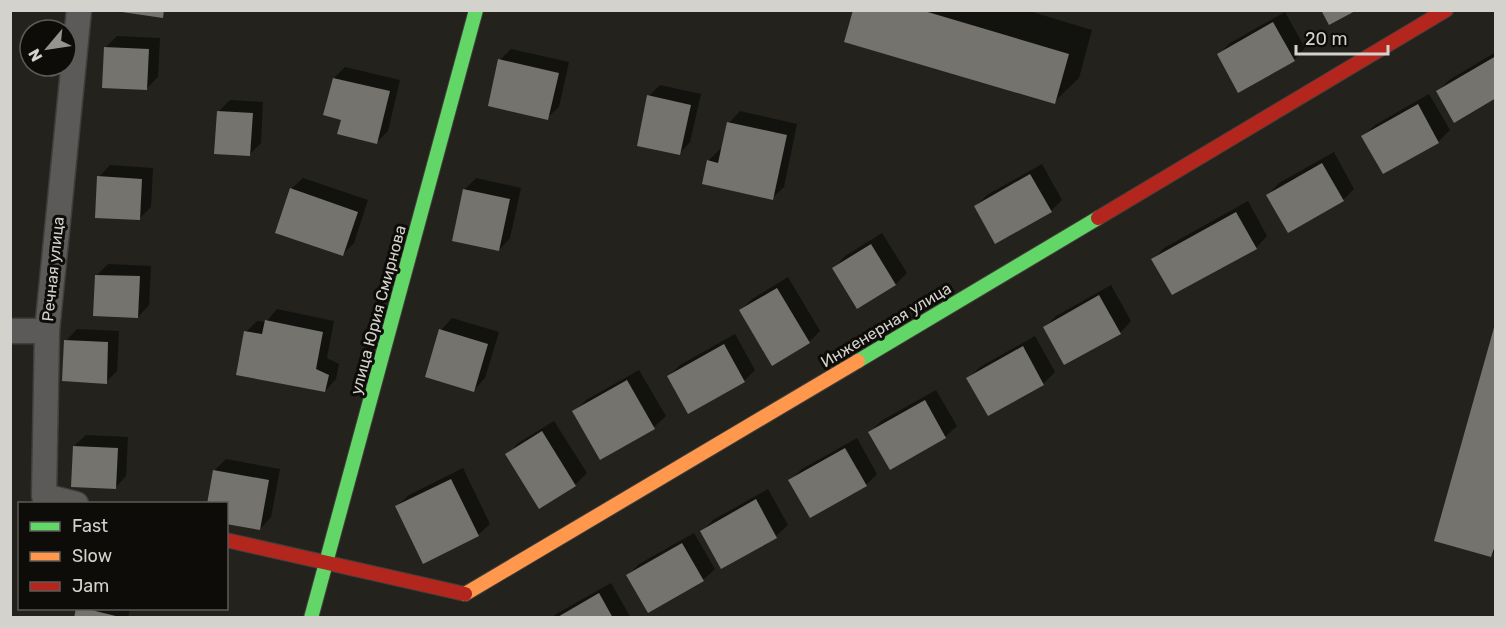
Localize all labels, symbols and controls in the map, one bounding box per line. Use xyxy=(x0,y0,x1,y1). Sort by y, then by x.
north arrow xyxy=(18,18,78,78)
scale bar xyxy=(1296,18,1388,56)
text: 20 m xyxy=(1305,28,1347,50)
text: N xyxy=(24,45,46,65)
street label: Речная улица xyxy=(38,216,68,322)
street label: улица Юрия Смирнова xyxy=(346,223,410,397)
street label: Инженерная улица xyxy=(817,279,955,371)
legend xyxy=(18,502,228,610)
text: Fast xyxy=(72,515,108,537)
text: Slow xyxy=(72,545,112,567)
text: Jam xyxy=(72,575,109,597)

